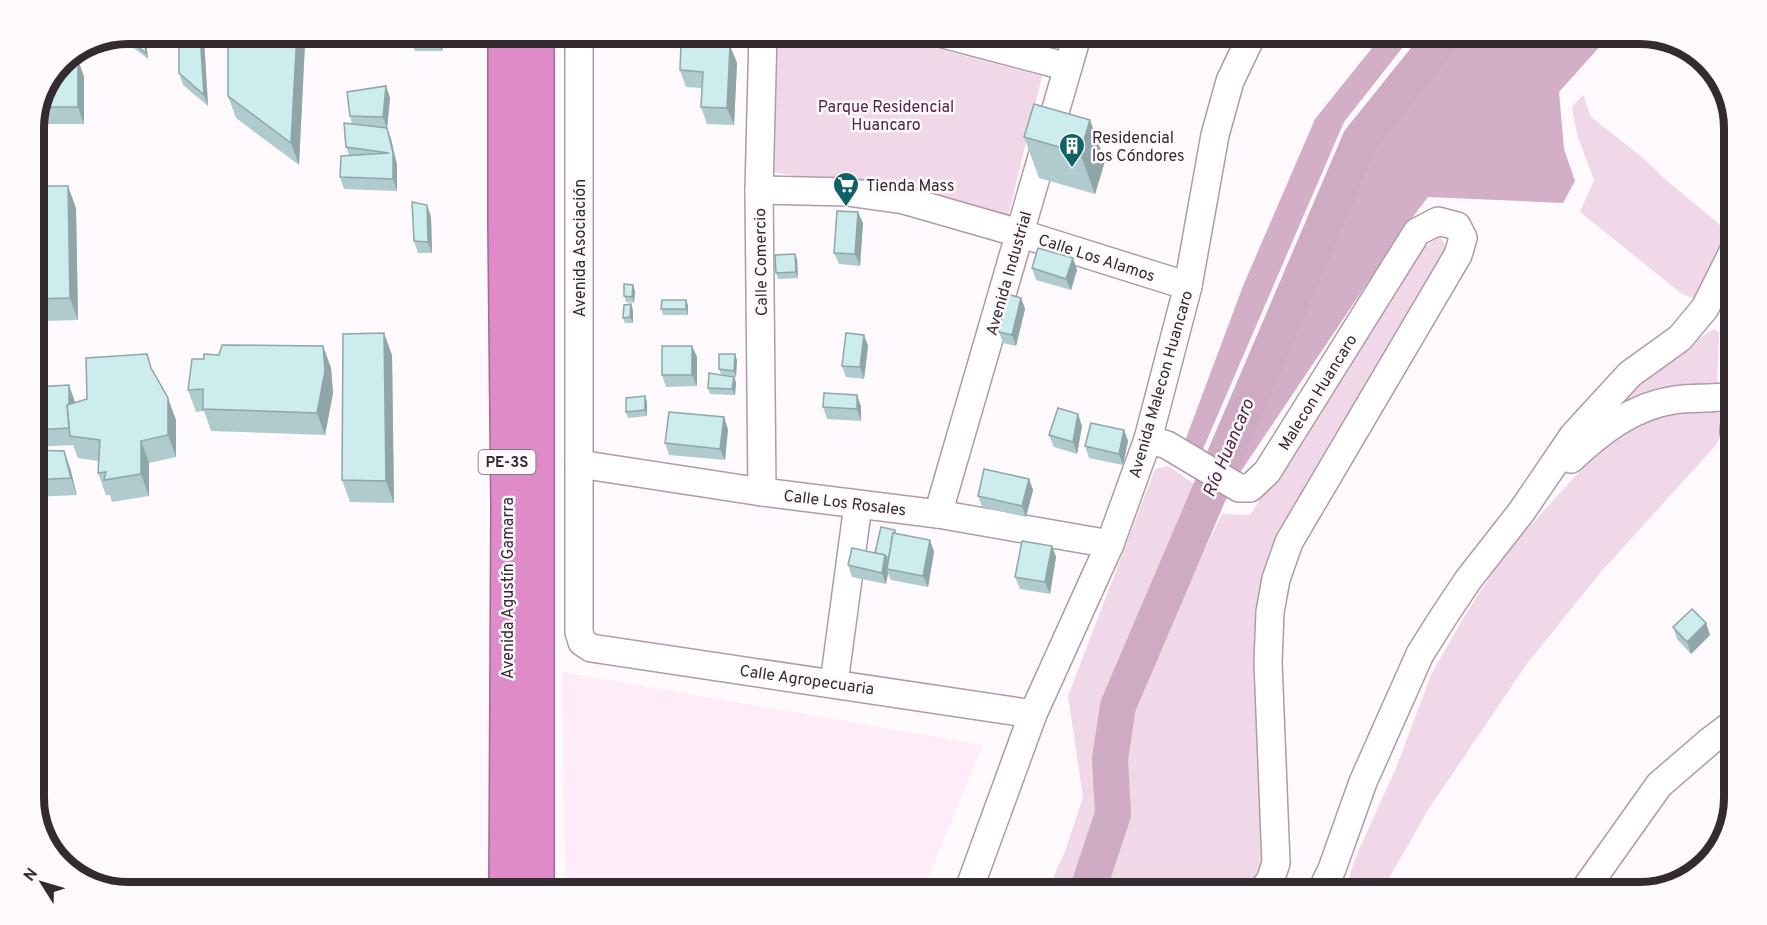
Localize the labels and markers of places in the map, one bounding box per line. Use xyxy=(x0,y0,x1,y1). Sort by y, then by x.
place label: Residencial los Cóndores xyxy=(1092,129,1184,167)
building icon: Residencial los Cóndores xyxy=(1057,131,1087,169)
supermarket icon: Tienda Mass xyxy=(831,170,861,208)
place label: Tienda Mass xyxy=(866,177,954,197)

